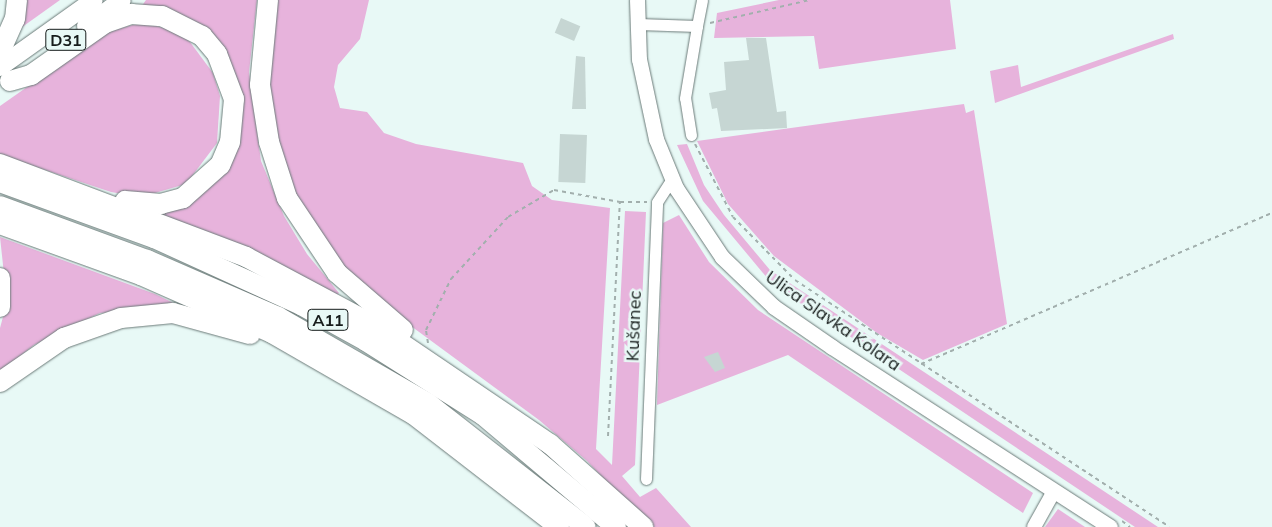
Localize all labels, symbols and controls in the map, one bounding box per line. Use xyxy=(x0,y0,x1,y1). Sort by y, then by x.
road number: D31 xyxy=(45,26,87,54)
street label: Ulica Slavka Kolara xyxy=(761,266,905,376)
street label: Kušanec xyxy=(622,290,646,362)
road number: A11 xyxy=(307,306,349,334)

